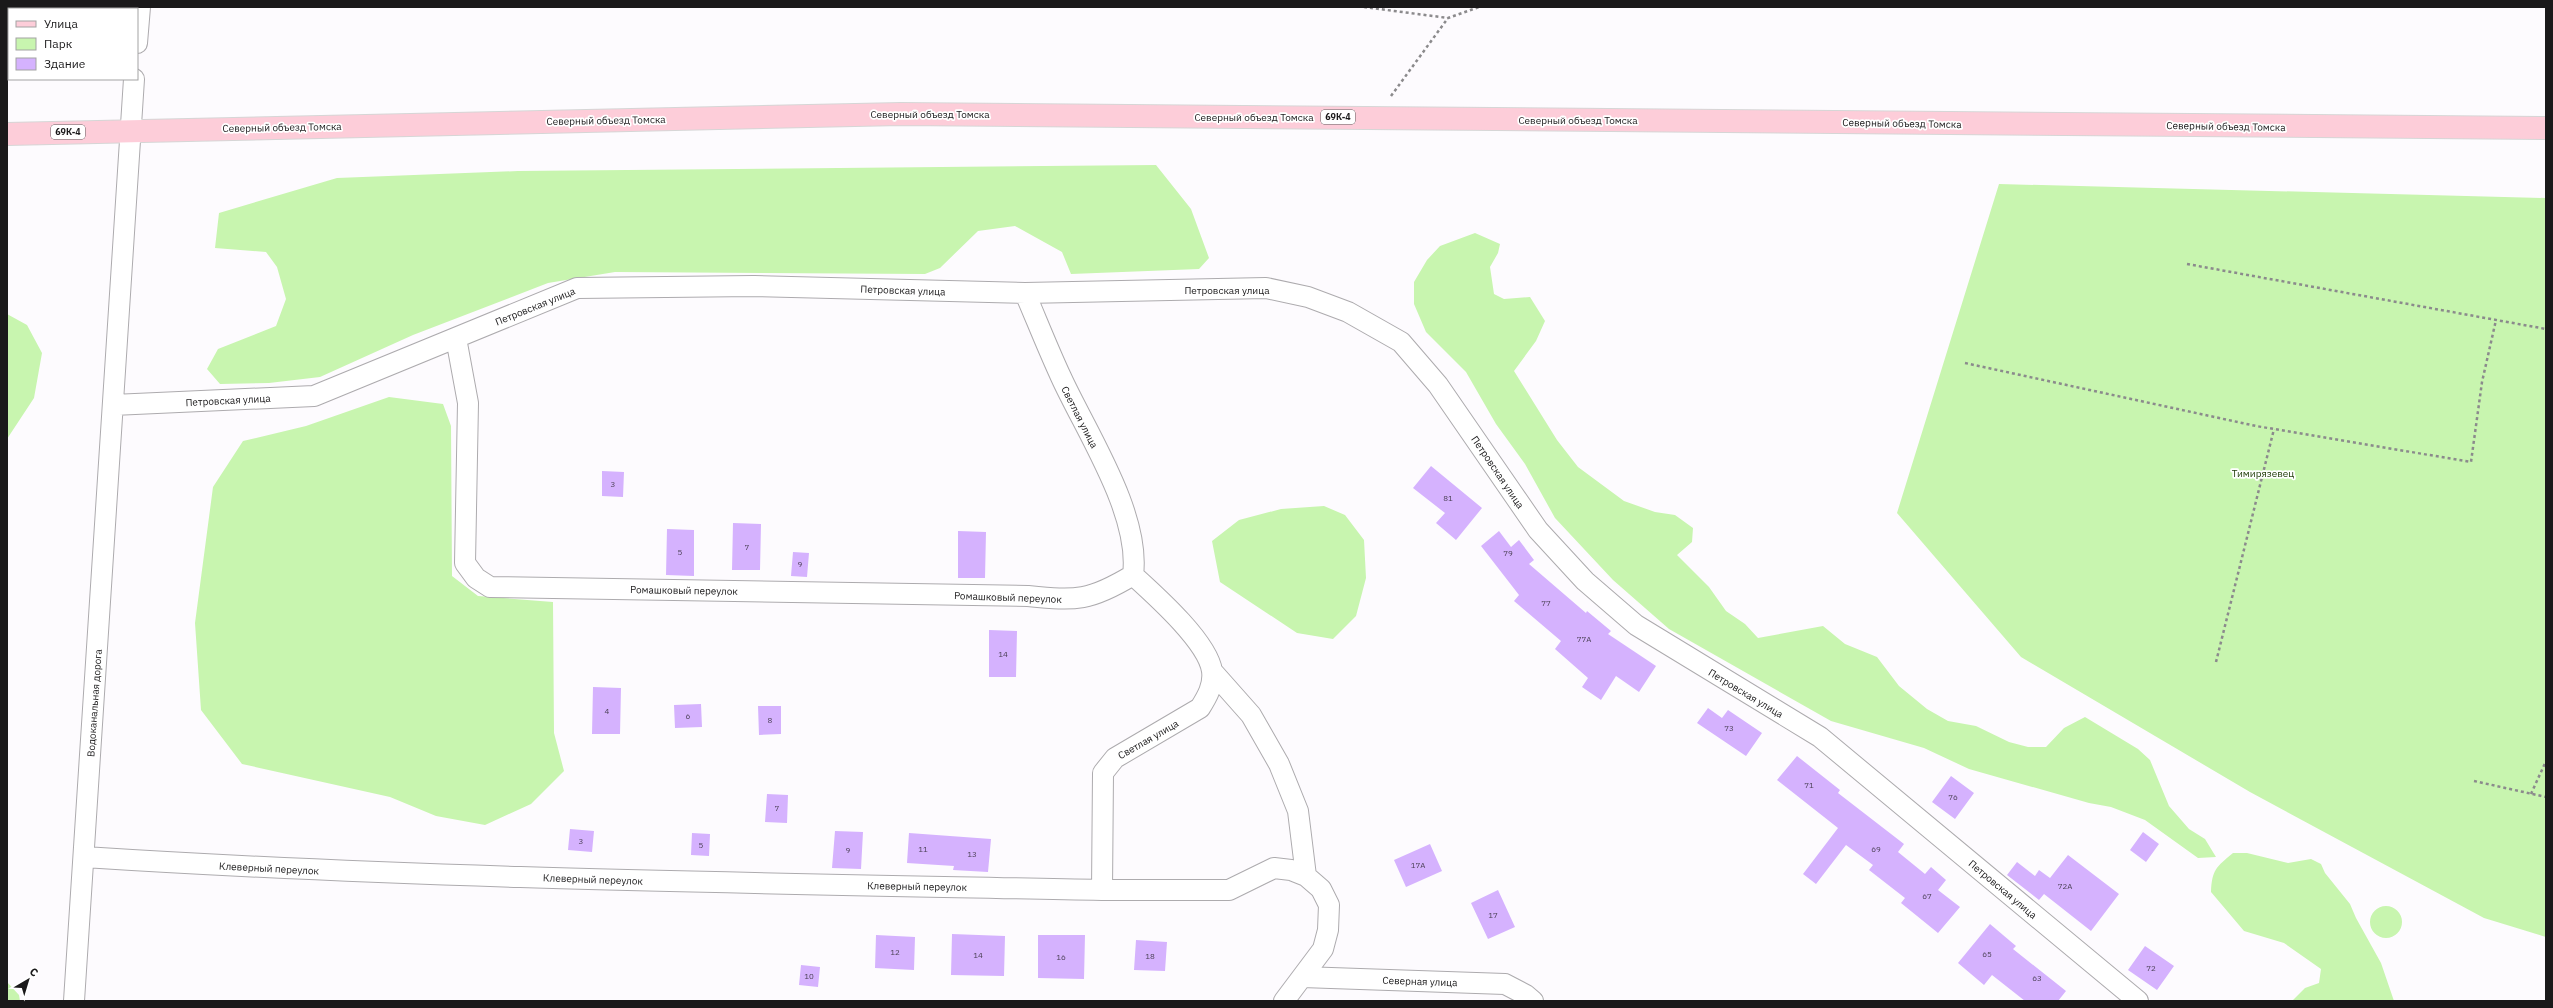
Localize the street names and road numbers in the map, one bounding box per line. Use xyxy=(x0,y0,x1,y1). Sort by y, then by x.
street label: Северный объезд Томска xyxy=(870,108,990,121)
road number: 69К-4 xyxy=(1321,110,1355,124)
street label: Северный объезд Томска xyxy=(1194,111,1314,124)
street label: Северный объезд Томска xyxy=(546,113,666,128)
street label: Северный объезд Томска xyxy=(1518,114,1638,127)
street label: Северный объезд Томска xyxy=(1842,116,1962,131)
street label: Северный объезд Томска xyxy=(2166,119,2286,134)
street label: Северный объезд Томска xyxy=(222,120,342,135)
road number: 69К-4 xyxy=(51,125,85,139)
street label: Петровская улица xyxy=(860,283,946,299)
street label: Петровская улица xyxy=(493,284,578,328)
street label: Петровская улица xyxy=(1184,284,1270,297)
street label: Светлая улица xyxy=(1058,384,1101,451)
street label: Петровская улица xyxy=(185,392,272,409)
street label: Петровская улица xyxy=(1468,433,1527,512)
street label: Ромашковый переулок xyxy=(630,583,738,598)
street label: Ромашковый переулок xyxy=(954,589,1063,606)
street label: Водоканальная дорога xyxy=(84,648,105,757)
street label: Петровская улица xyxy=(1706,666,1786,721)
street label: Светлая улица xyxy=(1116,716,1182,762)
street label: Петровская улица xyxy=(1966,857,2040,922)
street label: Клеверный переулок xyxy=(219,859,320,878)
street label: Клеверный переулок xyxy=(543,871,644,888)
street label: Клеверный переулок xyxy=(867,879,968,894)
street label: Северная улица xyxy=(1382,974,1458,989)

